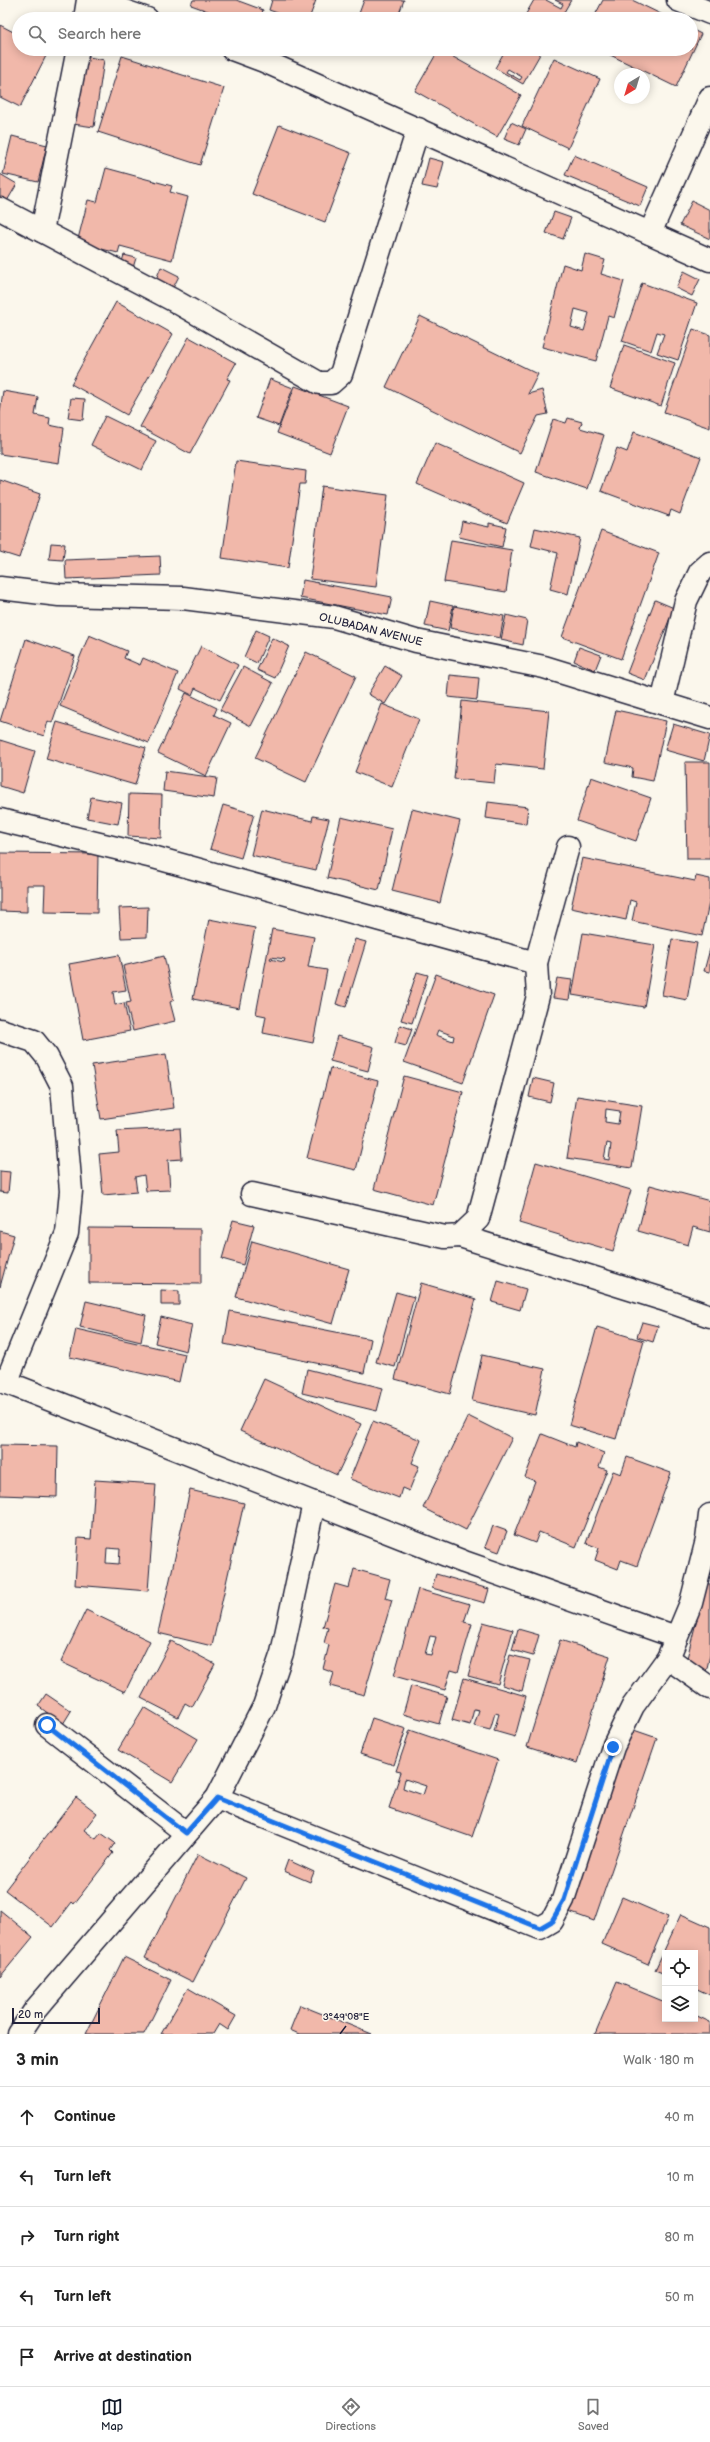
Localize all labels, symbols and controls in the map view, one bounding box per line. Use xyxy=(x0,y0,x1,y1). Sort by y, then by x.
search box xyxy=(12,12,698,56)
icon: search xyxy=(26,23,48,45)
text: Search here xyxy=(58,25,141,44)
north arrow xyxy=(614,68,650,104)
street label: OLUBADAN AVENUE xyxy=(318,610,424,649)
route start xyxy=(38,1716,56,1734)
route end xyxy=(604,1738,622,1756)
map controls xyxy=(662,1950,698,2022)
button: locate xyxy=(662,1950,698,1986)
button: layers xyxy=(662,1986,698,2022)
scale bar xyxy=(12,2006,100,2025)
text: 20 m xyxy=(18,2008,43,2021)
text: 3°49'08"E xyxy=(323,2011,370,2023)
text: 3 min xyxy=(16,2050,59,2070)
text: Walk · 180 m xyxy=(623,2052,694,2068)
icon: ahead xyxy=(16,2106,38,2128)
text: Continue xyxy=(54,2107,116,2126)
text: 40 m xyxy=(664,2109,694,2125)
icon: left xyxy=(16,2166,38,2188)
text: Turn left xyxy=(54,2167,111,2186)
text: 10 m xyxy=(667,2169,694,2185)
icon: right xyxy=(16,2226,38,2248)
text: Turn right xyxy=(54,2227,119,2246)
text: 80 m xyxy=(665,2229,694,2245)
icon: left xyxy=(16,2286,38,2308)
text: Turn left xyxy=(54,2287,111,2306)
text: 50 m xyxy=(665,2289,694,2305)
icon: arrive xyxy=(16,2346,38,2368)
text: Arrive at destination xyxy=(54,2347,192,2366)
tab: Map xyxy=(101,2396,123,2433)
tab: Directions xyxy=(325,2396,376,2433)
tab: Saved xyxy=(578,2396,609,2433)

